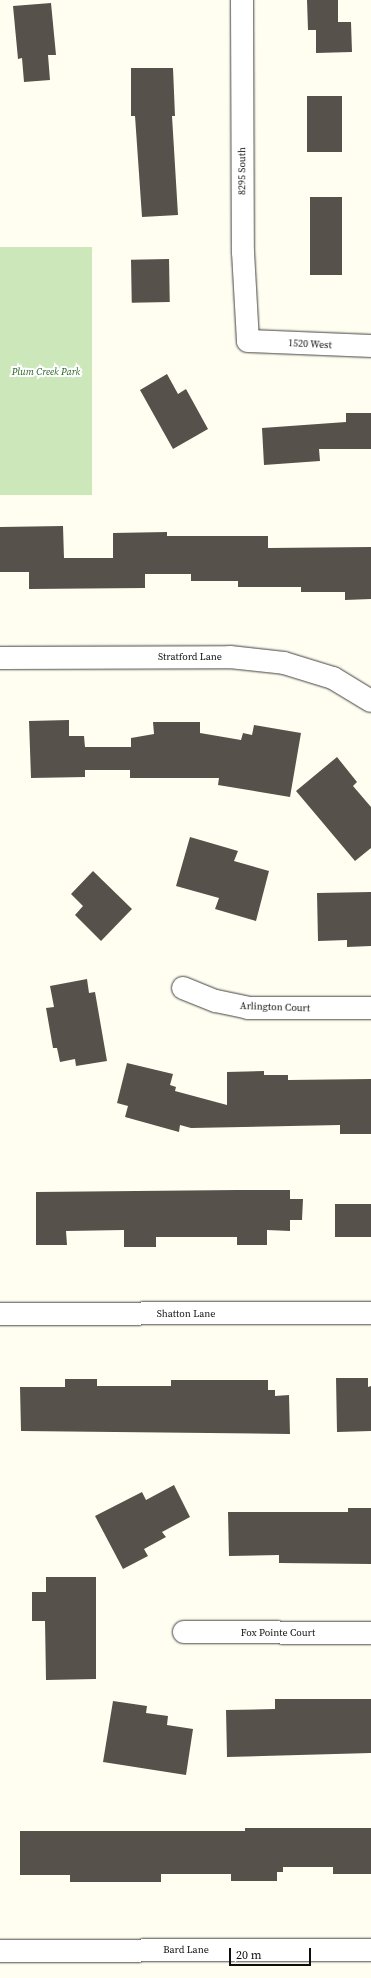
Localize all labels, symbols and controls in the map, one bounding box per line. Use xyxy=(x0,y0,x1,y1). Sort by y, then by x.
street label: 8295 South xyxy=(236,147,248,195)
street label: 1520 West xyxy=(288,337,332,351)
park label: Plum Creek Park xyxy=(12,366,80,378)
street label: Stratford Lane xyxy=(158,651,222,663)
street label: Arlington Court xyxy=(240,1000,310,1014)
street label: Shatton Lane xyxy=(157,1308,215,1320)
street label: Fox Pointe Court xyxy=(241,1627,315,1639)
scale bar xyxy=(231,1940,313,1966)
street label: Bard Lane xyxy=(163,1944,209,1956)
text: 20 m xyxy=(236,1947,262,1963)

